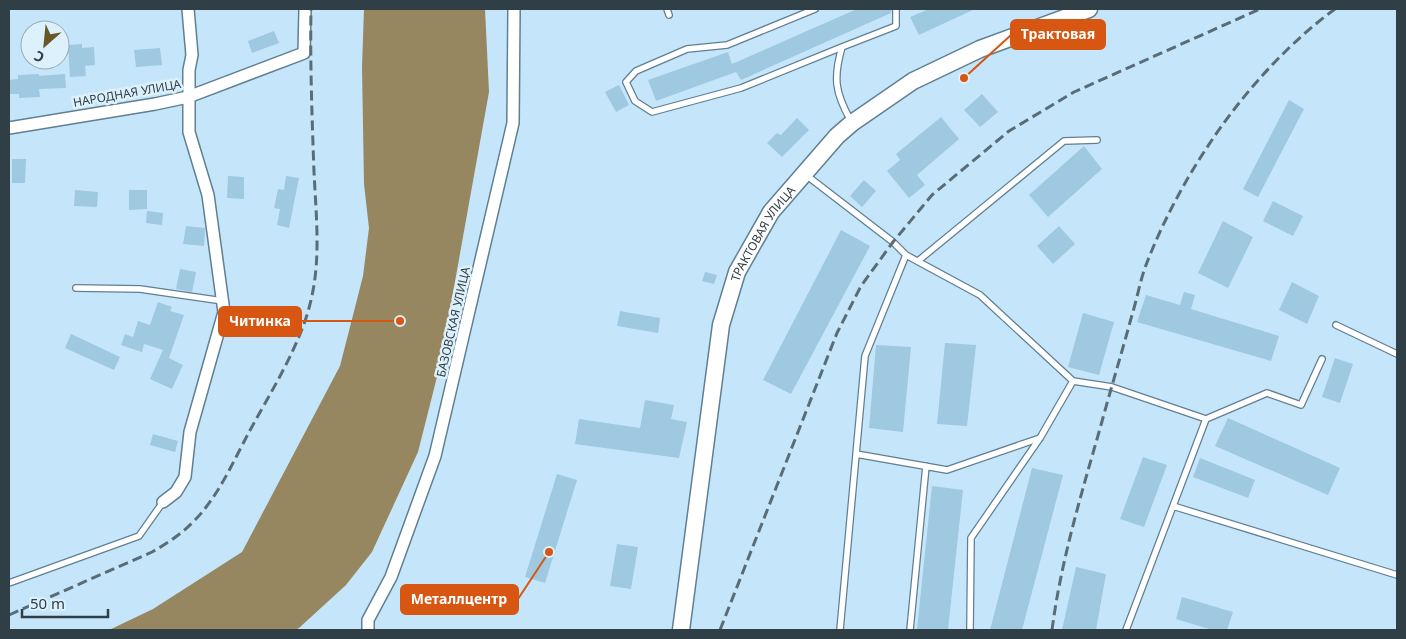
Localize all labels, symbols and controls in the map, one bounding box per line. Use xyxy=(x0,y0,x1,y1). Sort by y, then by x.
north arrow xyxy=(20,20,70,70)
callout: Трактовая xyxy=(1011,20,1105,49)
text: Трактовая xyxy=(1021,24,1095,43)
text: С xyxy=(31,47,47,68)
street label: НАРОДНАЯ УЛИЦА xyxy=(72,75,183,111)
street label: ТРАКТОВАЯ УЛИЦА xyxy=(726,182,799,283)
street label: БАЗОВСКАЯ УЛИЦА xyxy=(432,265,474,379)
callout: Читинка xyxy=(219,307,301,336)
text: Читинка xyxy=(229,311,291,330)
callout: Металлцентр xyxy=(401,585,518,614)
scale bar xyxy=(22,586,109,618)
text: Металлцентр xyxy=(411,589,507,608)
text: 50 m xyxy=(30,593,65,613)

